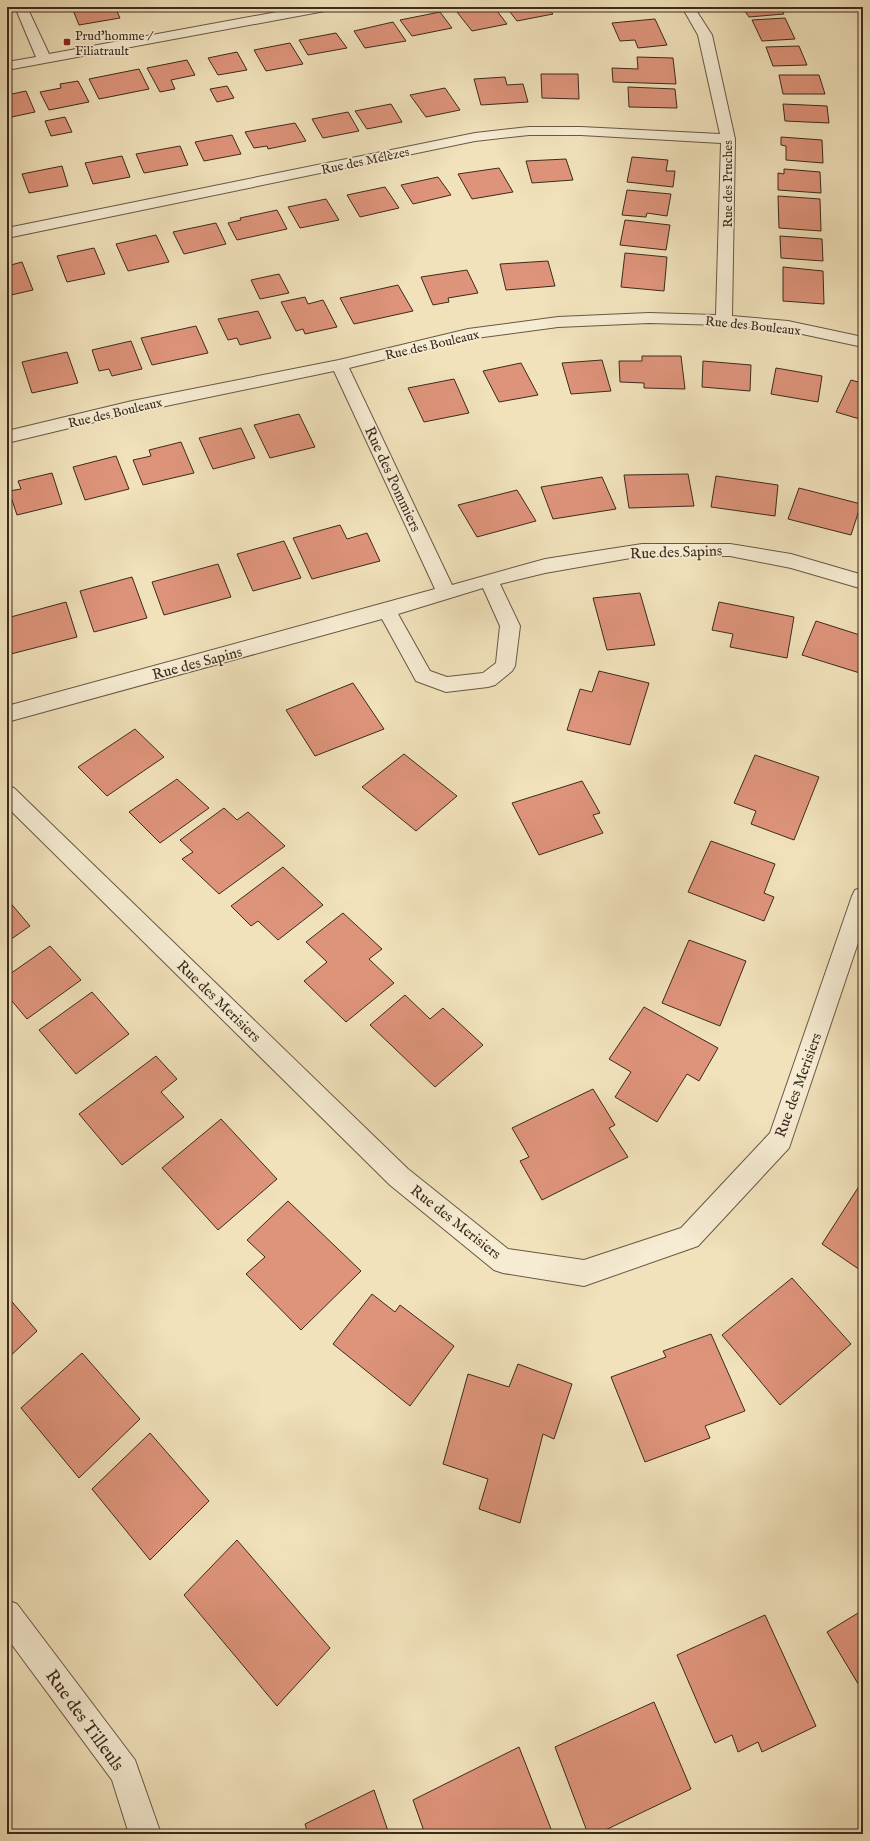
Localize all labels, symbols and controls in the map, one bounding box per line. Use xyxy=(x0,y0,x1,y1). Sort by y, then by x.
place label: Prud'homme / Filiatrault xyxy=(75,28,154,60)
marker: Prud'homme / Filiatrault xyxy=(62,37,72,47)
street label: Rue des Pruches xyxy=(720,140,737,228)
street label: Rue des Mélèzes xyxy=(320,144,411,179)
street label: Rue des Bouleaux xyxy=(704,313,802,340)
street label: Rue des Bouleaux xyxy=(384,326,482,365)
street label: Rue des Bouleaux xyxy=(67,394,165,433)
street label: Rue des Pommiers xyxy=(360,424,425,535)
street label: Rue des Sapins xyxy=(630,541,722,564)
street label: Rue des Sapins xyxy=(150,642,244,685)
street label: Rue des Merisiers xyxy=(172,956,265,1046)
street label: Rue des Merisiers xyxy=(771,1030,826,1140)
street label: Rue des Merisiers xyxy=(407,1181,505,1264)
street label: Rue des Tilleuls xyxy=(39,1666,128,1776)

